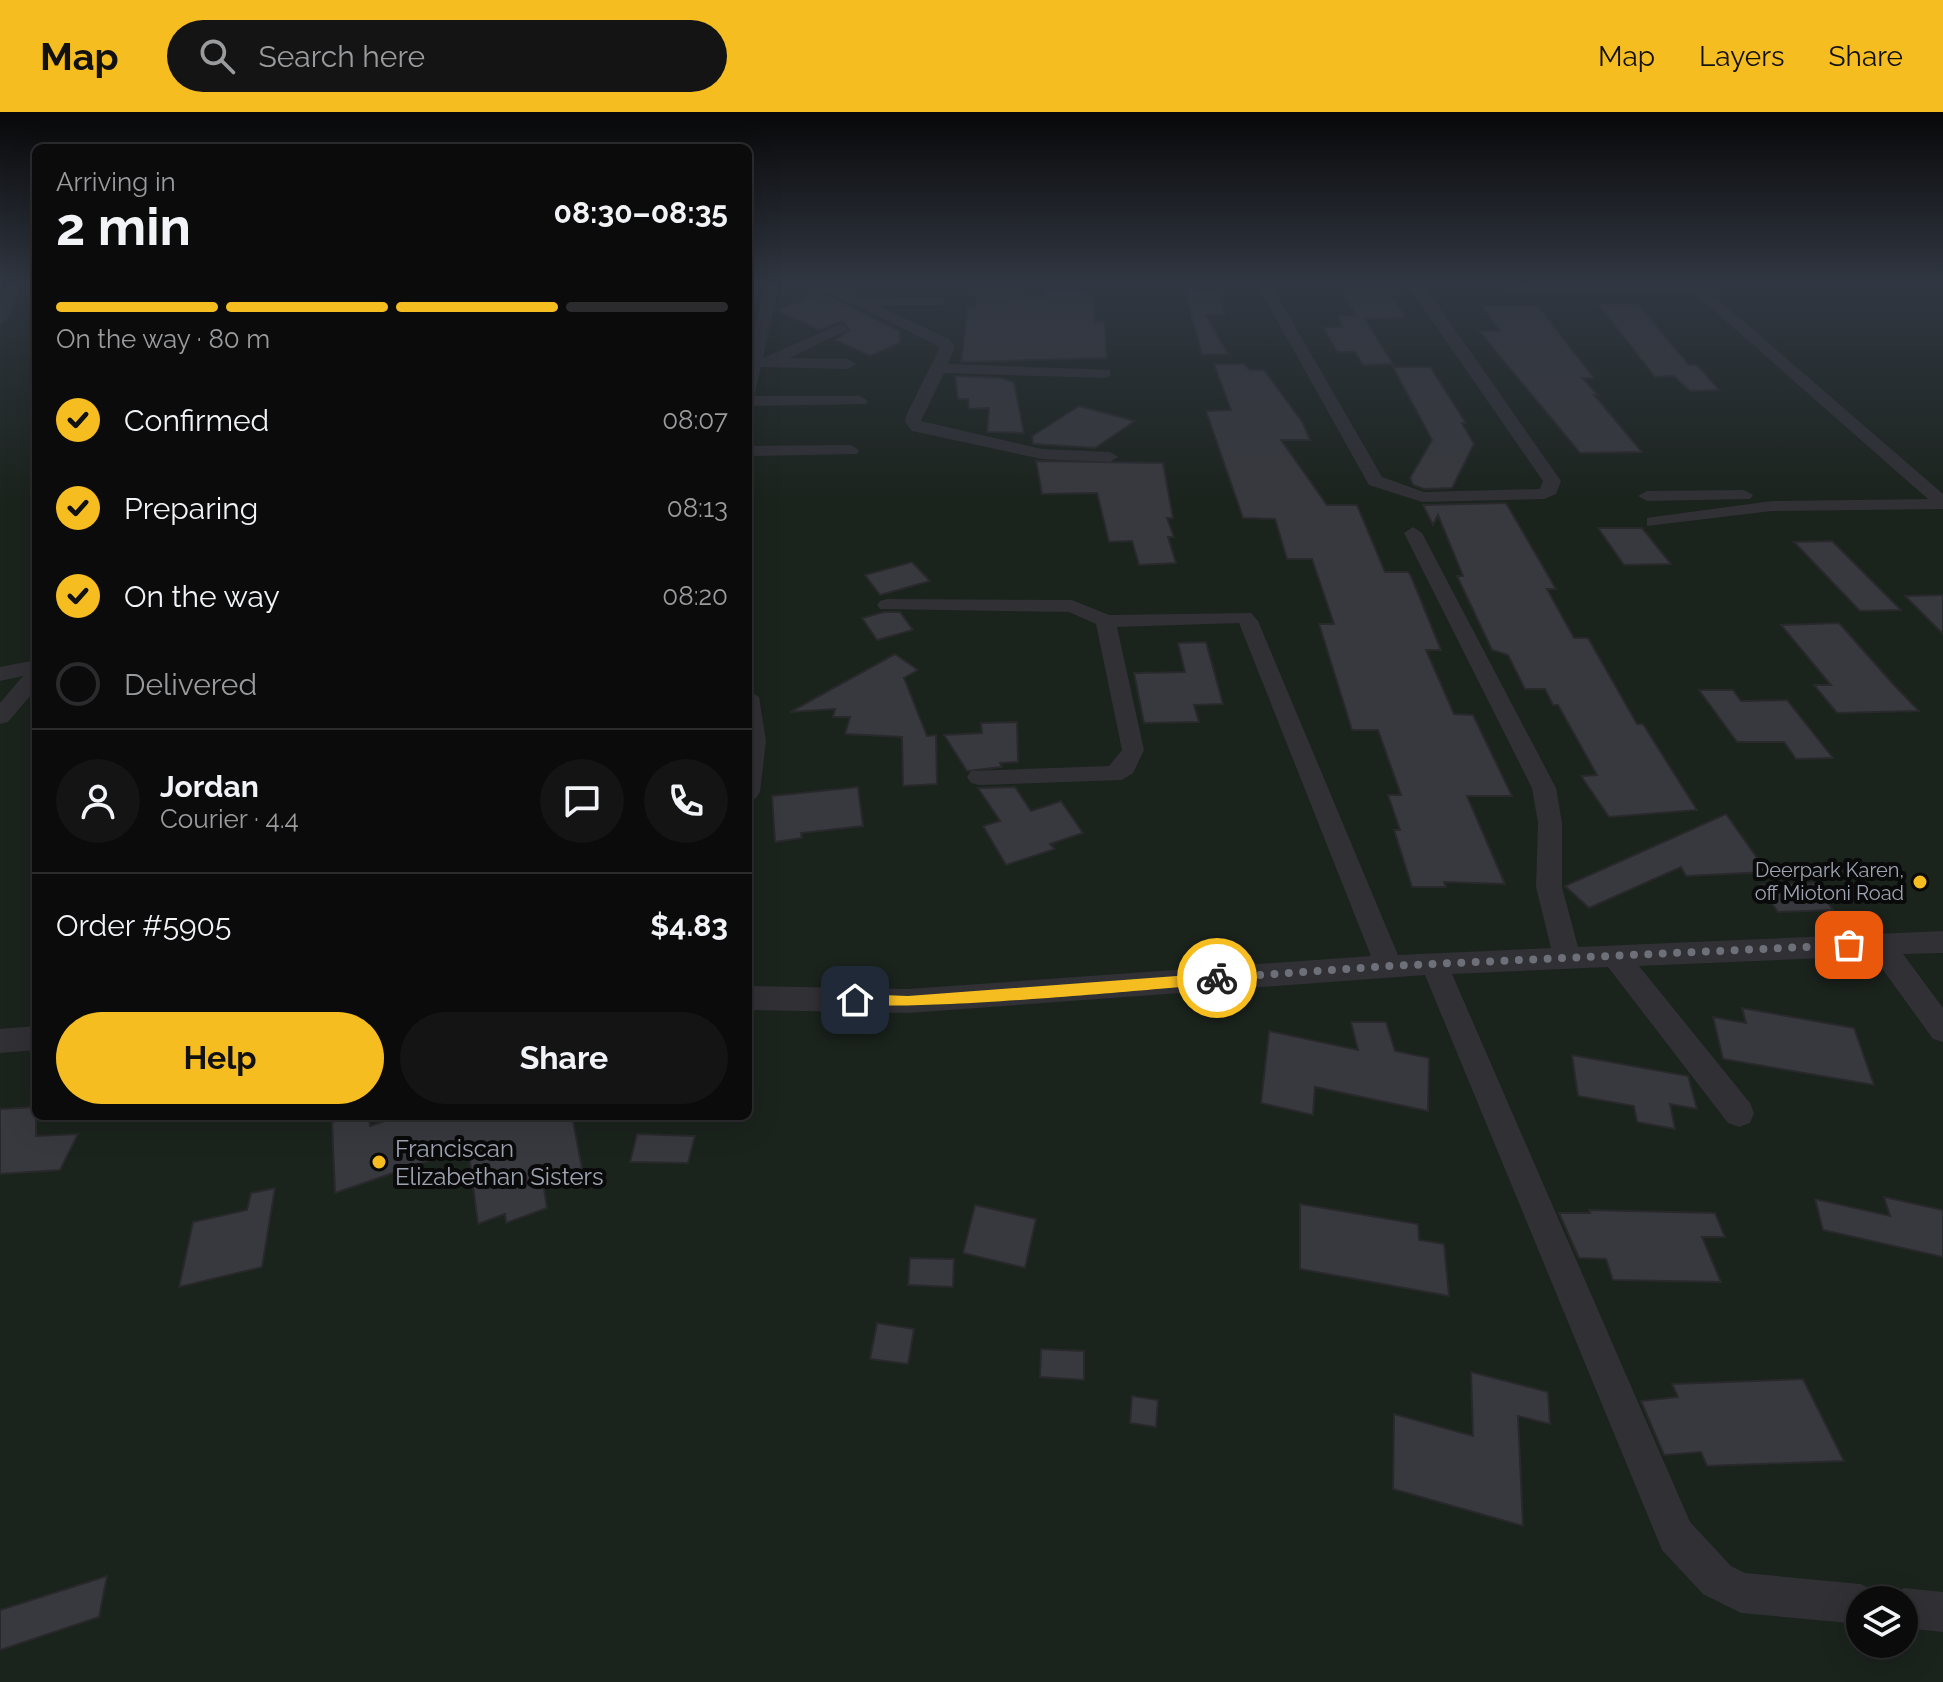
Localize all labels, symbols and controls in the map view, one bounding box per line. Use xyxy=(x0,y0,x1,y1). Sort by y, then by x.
search box xyxy=(167,20,727,92)
text: Map xyxy=(40,34,119,79)
icon: search xyxy=(195,34,239,78)
text: Search here xyxy=(259,39,425,74)
text: Map xyxy=(1598,40,1655,73)
text: Layers xyxy=(1699,40,1785,73)
text: Share xyxy=(1829,40,1903,73)
text: Arriving in xyxy=(56,167,176,197)
text: 08:30–08:35 xyxy=(553,195,728,230)
text: 2 min xyxy=(56,196,191,257)
text: On the way · 80 m xyxy=(56,324,270,354)
icon: check xyxy=(56,398,100,442)
text: Confirmed xyxy=(124,403,269,438)
text: 08:07 xyxy=(662,405,728,435)
icon: check xyxy=(56,486,100,530)
text: Preparing xyxy=(124,491,258,526)
text: 08:13 xyxy=(667,493,728,523)
icon: check xyxy=(56,574,100,618)
text: On the way xyxy=(124,579,280,614)
text: 08:20 xyxy=(662,581,728,611)
text: Delivered xyxy=(124,667,257,702)
button: person xyxy=(56,759,140,843)
button: chat xyxy=(540,759,624,843)
button: phone xyxy=(644,759,728,843)
text: Jordan xyxy=(160,769,259,804)
text: Courier · 4.4 xyxy=(160,804,299,834)
place label: Deerpark Karen, off Miotoni Road xyxy=(1755,858,1904,905)
marker: Deerpark Karen, off Miotoni Road xyxy=(1911,873,1929,891)
text: Order #5905 xyxy=(56,908,231,943)
text: $4.83 xyxy=(650,908,728,943)
pin xyxy=(1815,911,1883,979)
icon: bag xyxy=(1827,923,1871,967)
courier xyxy=(1177,938,1257,1018)
icon: bike xyxy=(1195,956,1239,1000)
pin xyxy=(821,966,889,1034)
icon: home xyxy=(833,978,877,1022)
button: Help xyxy=(56,1012,384,1104)
button: Share xyxy=(400,1012,728,1104)
place label: Franciscan Elizabethan Sisters xyxy=(395,1134,604,1191)
marker: Franciscan Elizabethan Sisters xyxy=(370,1153,388,1171)
map controls xyxy=(1846,1586,1918,1658)
button: layers xyxy=(1846,1586,1918,1658)

